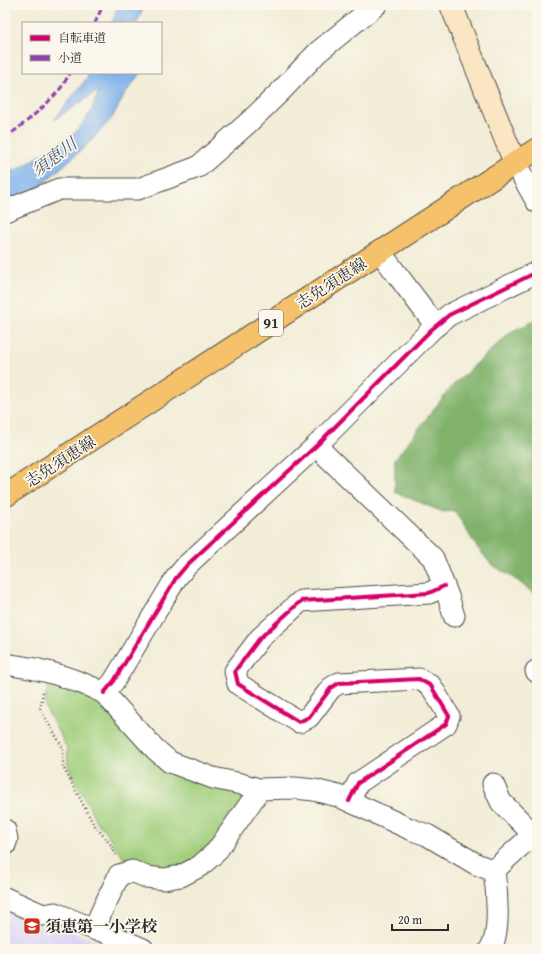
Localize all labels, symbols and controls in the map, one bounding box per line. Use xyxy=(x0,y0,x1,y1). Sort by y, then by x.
legend xyxy=(22,22,162,74)
text: 自転車道 xyxy=(58,29,106,46)
text: 小道 xyxy=(58,49,82,66)
water label: 須恵川 xyxy=(26,130,83,182)
street label: 志免須恵線 xyxy=(291,251,371,315)
road number: 91 xyxy=(259,310,283,336)
street label: 志免須恵線 xyxy=(20,429,100,493)
scale bar xyxy=(392,906,448,932)
text: 20 m xyxy=(398,911,422,928)
place label: 須恵第一小学校 xyxy=(45,914,158,938)
school or university icon: 須恵第一小学校 xyxy=(22,916,42,936)

